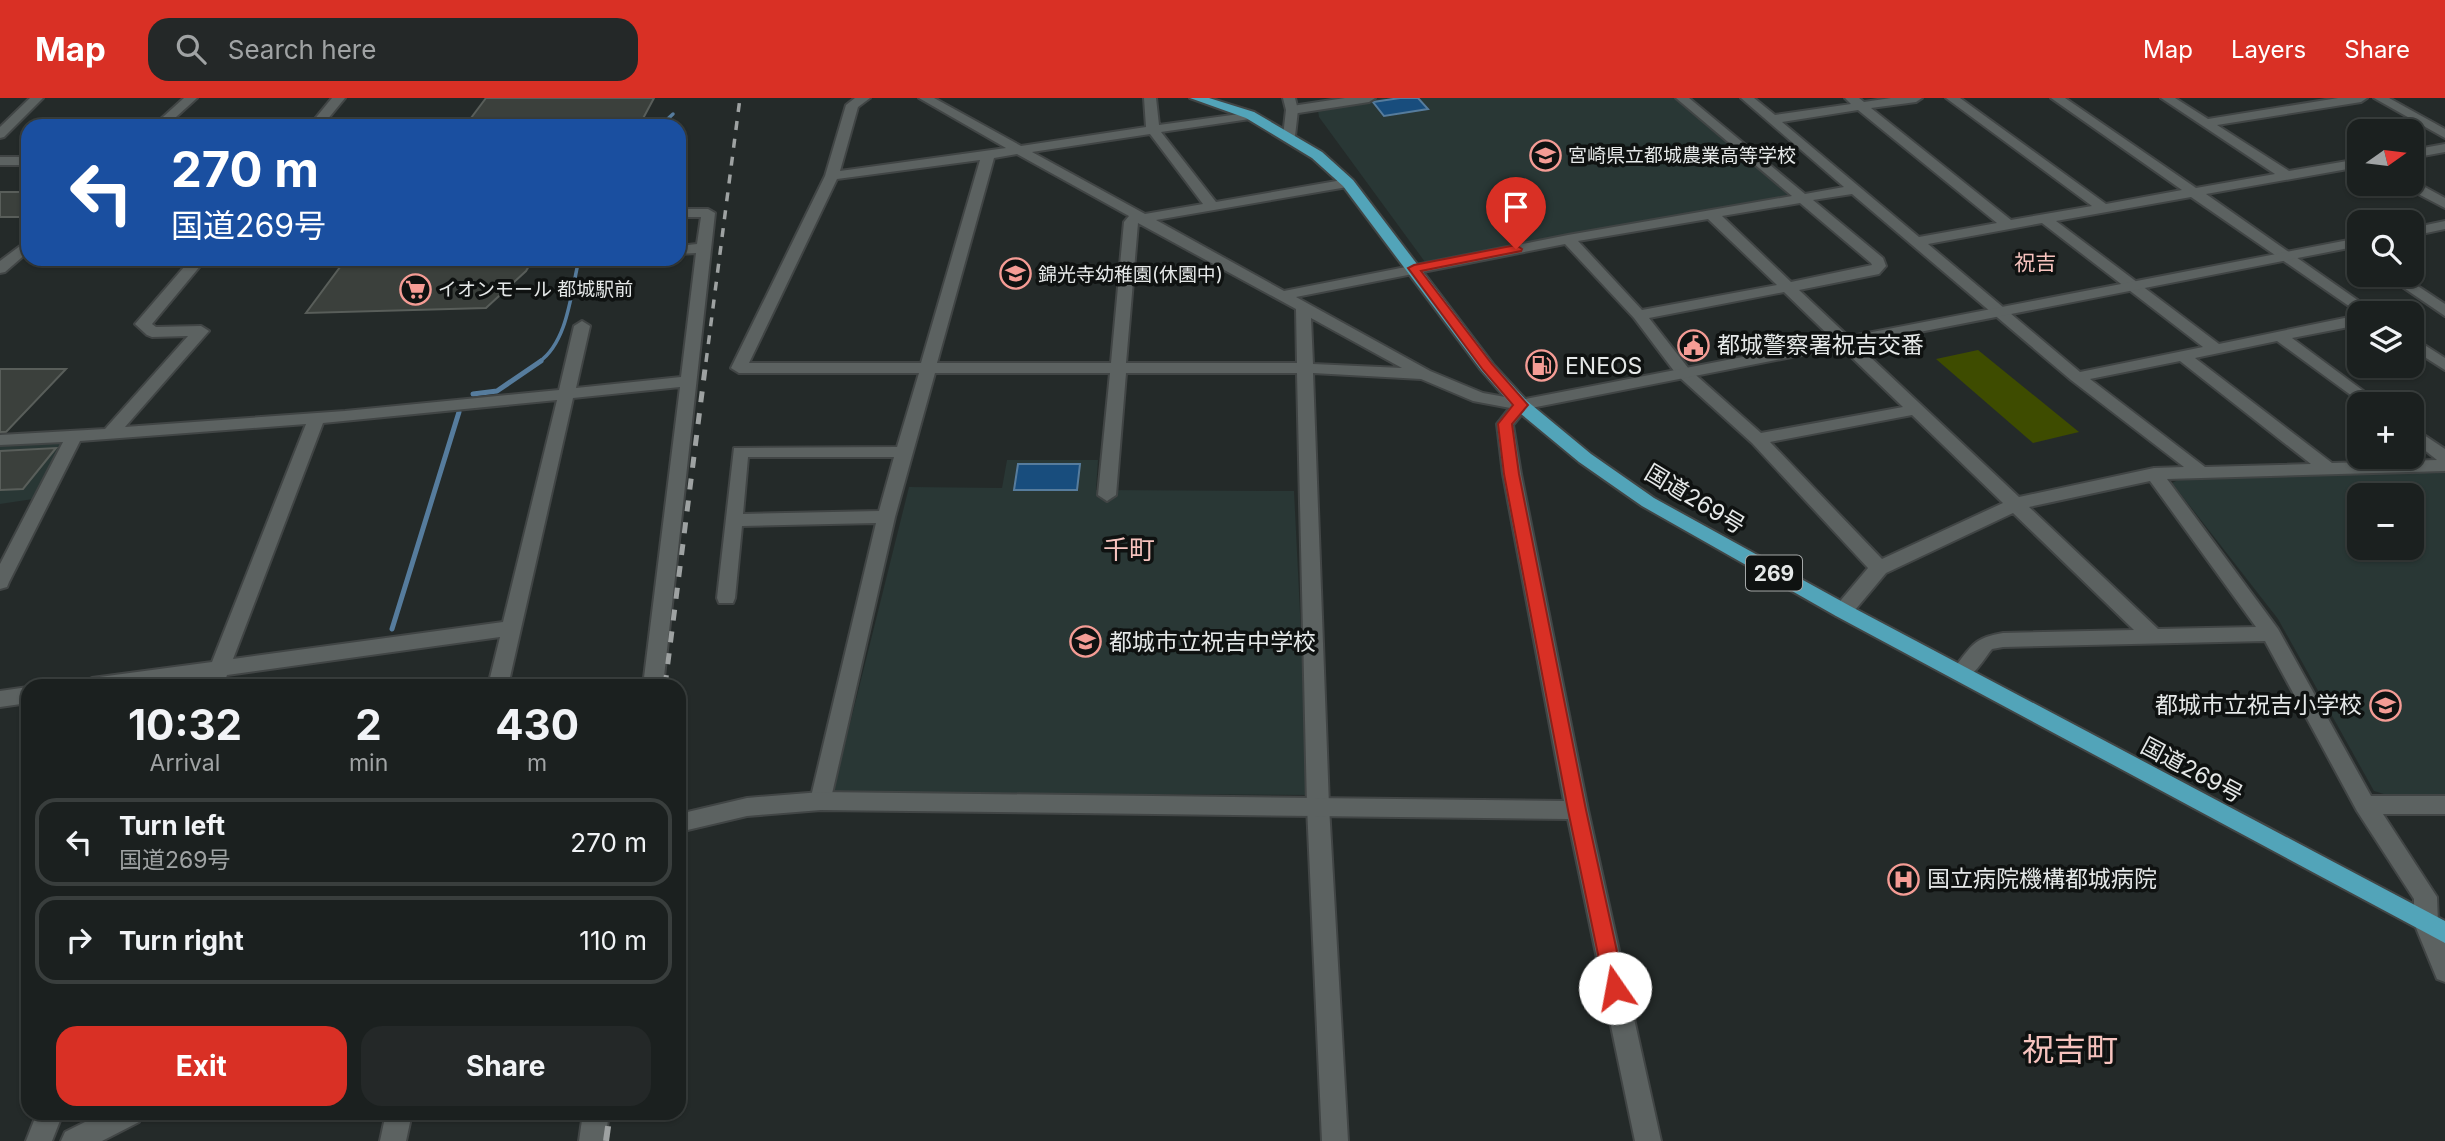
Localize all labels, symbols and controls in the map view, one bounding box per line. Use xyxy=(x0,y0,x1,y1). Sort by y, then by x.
search box xyxy=(148,18,638,81)
text: Map xyxy=(35,29,106,69)
icon: search xyxy=(172,30,210,68)
text: Search here xyxy=(228,34,376,65)
text: Map xyxy=(2143,35,2193,64)
text: Layers xyxy=(2231,35,2306,64)
text: Share xyxy=(2344,35,2410,64)
north arrow xyxy=(2347,119,2424,196)
map controls xyxy=(2347,119,2424,560)
school or university icon: 宮崎県立都城農業高等学校 xyxy=(1528,138,1562,172)
text: 270 m xyxy=(171,140,319,199)
place label: 宮崎県立都城農業高等学校 xyxy=(1568,144,1796,167)
icon: left xyxy=(56,147,147,238)
pin xyxy=(1486,177,1546,249)
icon: arrive xyxy=(1497,188,1535,226)
text: 国道269号 xyxy=(171,206,326,245)
button: search xyxy=(2347,210,2424,287)
district label: 祝吉 xyxy=(2014,250,2056,275)
school or university icon: 錦光寺幼稚園(休園中) xyxy=(998,257,1032,291)
place label: 錦光寺幼稚園(休園中) xyxy=(1038,263,1223,286)
supermarket icon: イオンモール 都城駅前 xyxy=(398,272,432,306)
place label: イオンモール 都城駅前 xyxy=(438,278,633,301)
button: layers xyxy=(2347,301,2424,378)
public building icon: 都城警察署祝吉交番 xyxy=(1677,328,1711,362)
place label: 都城警察署祝吉交番 xyxy=(1717,331,1924,359)
fuel station icon: ENEOS xyxy=(1525,349,1559,383)
place label: ENEOS xyxy=(1565,352,1642,380)
button: + xyxy=(2347,392,2424,469)
street label: 国道269号 xyxy=(1640,458,1750,540)
button: − xyxy=(2347,483,2424,560)
district label: 千町 xyxy=(1103,534,1155,565)
road number: 269 xyxy=(1746,556,1802,590)
school or university icon: 都城市立祝吉中学校 xyxy=(1069,625,1103,659)
place label: 都城市立祝吉中学校 xyxy=(1109,628,1316,656)
school or university icon: 都城市立祝吉小学校 xyxy=(2368,688,2402,722)
place label: 都城市立祝吉小学校 xyxy=(2155,691,2362,719)
text: 10:32 xyxy=(128,699,242,750)
text: 2 xyxy=(355,699,382,750)
text: 430 xyxy=(495,699,579,750)
street label: 国道269号 xyxy=(2136,731,2248,809)
text: Arrival xyxy=(150,749,220,777)
text: min xyxy=(349,749,388,777)
text: m xyxy=(527,749,547,777)
text: Turn left xyxy=(119,810,225,841)
icon: left xyxy=(60,823,98,861)
text: 270 m xyxy=(570,827,647,858)
text: 国道269号 xyxy=(119,846,231,874)
hospital icon: 国立病院機構都城病院 xyxy=(1887,862,1921,896)
place label: 国立病院機構都城病院 xyxy=(1927,865,2157,893)
icon: right xyxy=(60,921,98,959)
text: Turn right xyxy=(119,925,244,956)
text: 110 m xyxy=(579,925,647,956)
position arrow xyxy=(1578,951,1652,1025)
button: Exit xyxy=(56,1026,347,1106)
button: Share xyxy=(361,1026,651,1106)
district label: 祝吉町 xyxy=(2022,1030,2118,1069)

